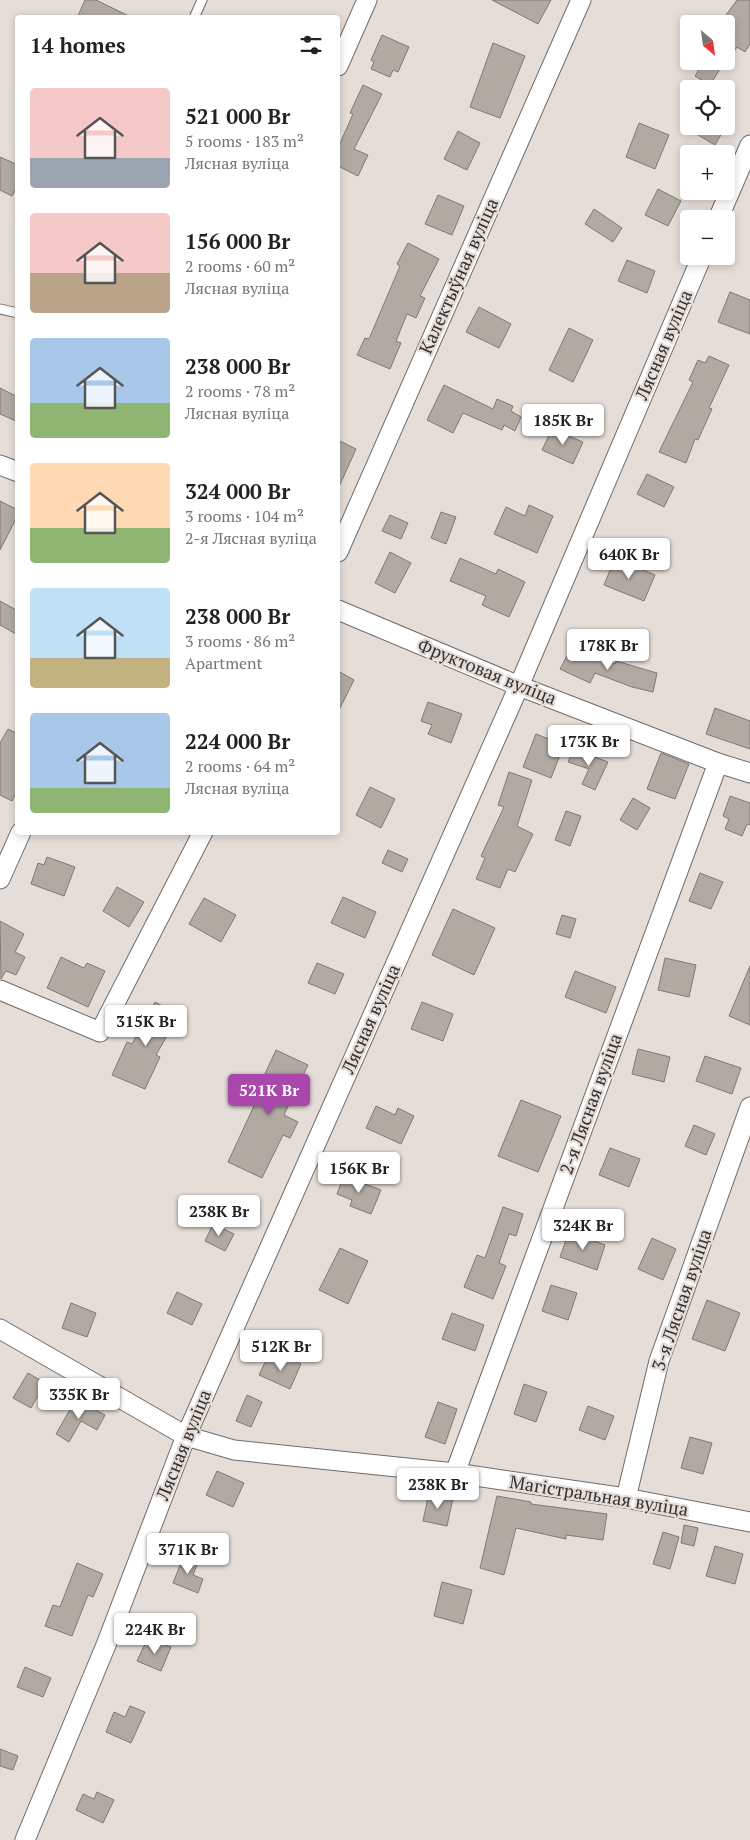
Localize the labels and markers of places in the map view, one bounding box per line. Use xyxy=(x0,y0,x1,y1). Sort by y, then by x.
pin: 185K Br xyxy=(517,404,609,446)
pin: 640K Br xyxy=(583,538,675,580)
pin: 178K Br xyxy=(562,628,654,671)
pin: 173K Br xyxy=(543,724,635,767)
pin: 315K Br xyxy=(100,1004,192,1047)
pin: 521K Br xyxy=(223,1074,315,1116)
pin: 156K Br xyxy=(313,1152,405,1194)
pin: 238K Br xyxy=(173,1194,265,1237)
pin: 324K Br xyxy=(537,1208,629,1251)
pin: 512K Br xyxy=(235,1330,327,1372)
pin: 335K Br xyxy=(33,1378,125,1420)
pin: 238K Br xyxy=(392,1468,484,1510)
pin: 371K Br xyxy=(142,1532,234,1575)
pin: 224K Br xyxy=(109,1612,201,1655)

